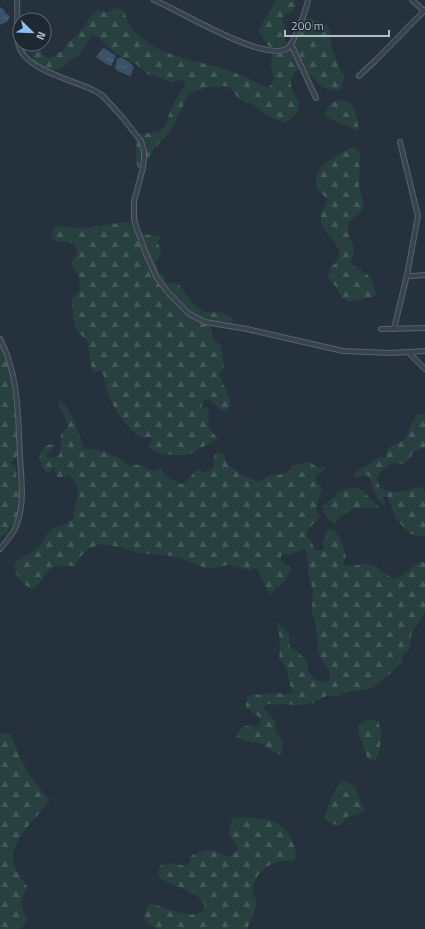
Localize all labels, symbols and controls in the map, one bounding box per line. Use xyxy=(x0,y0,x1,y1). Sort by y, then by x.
north arrow xyxy=(12,12,52,52)
scale bar xyxy=(285,12,389,38)
text: 200 m xyxy=(291,16,324,35)
text: N xyxy=(32,29,50,43)

